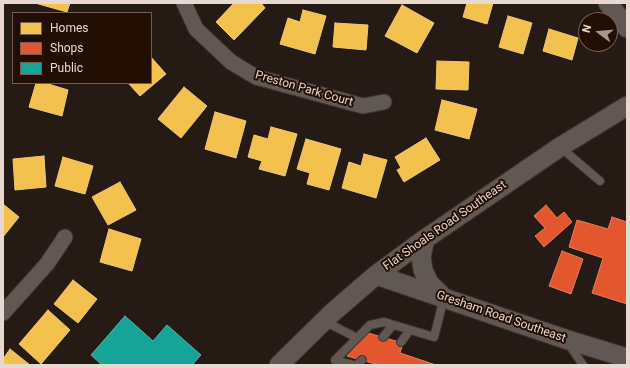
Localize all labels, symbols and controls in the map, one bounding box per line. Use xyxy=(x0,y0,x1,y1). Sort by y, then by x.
legend xyxy=(12,12,152,84)
north arrow xyxy=(578,12,618,52)
text: Homes xyxy=(50,21,88,35)
text: N xyxy=(580,23,594,34)
text: Shops xyxy=(50,41,84,55)
text: Public xyxy=(50,61,83,75)
street label: Preston Park Court xyxy=(253,68,355,110)
street label: Flat Shoals Road Southeast xyxy=(381,178,509,274)
street label: Gresham Road Southeast xyxy=(434,288,568,346)

